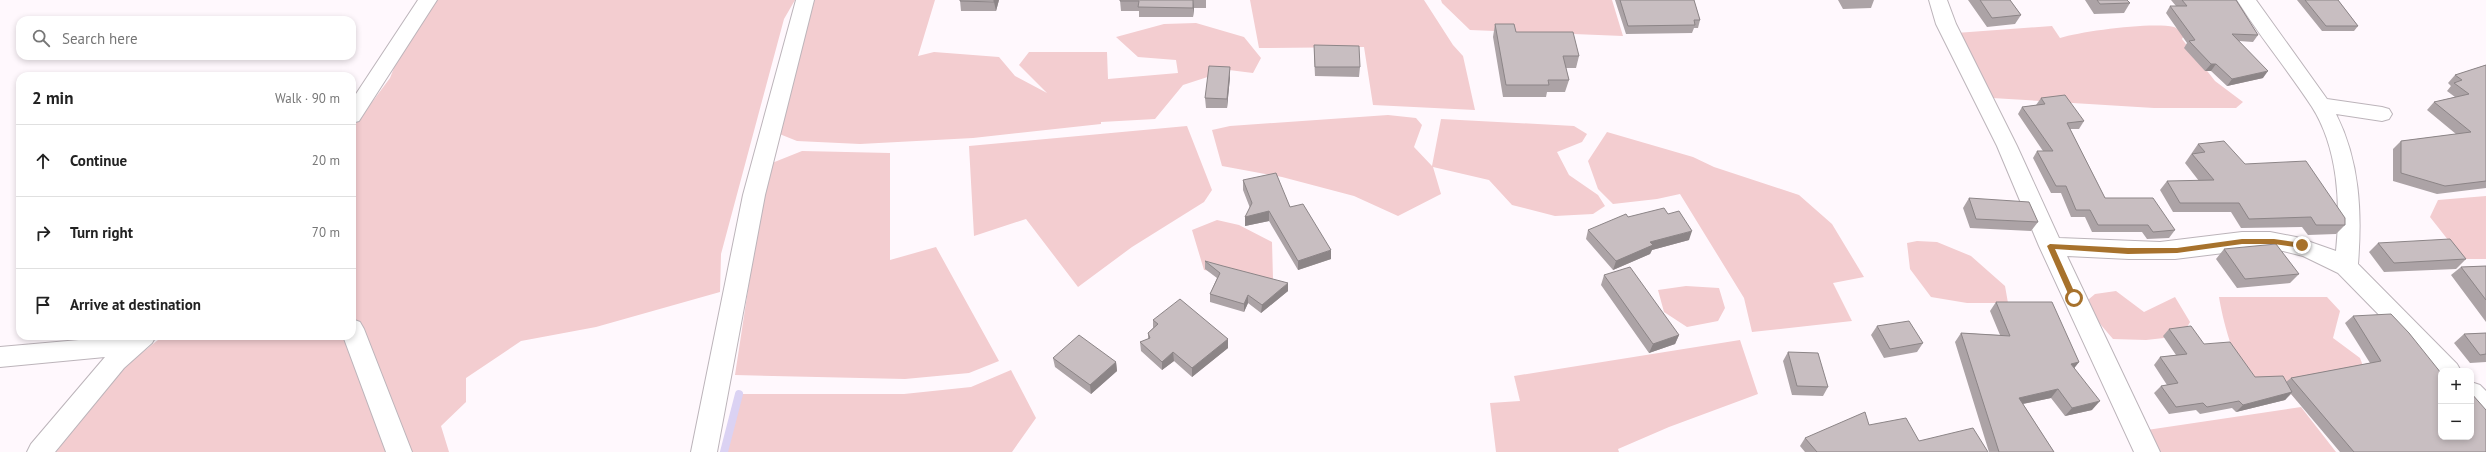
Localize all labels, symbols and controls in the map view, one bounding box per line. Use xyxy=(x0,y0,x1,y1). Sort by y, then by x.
search box xyxy=(16,16,356,60)
icon: search xyxy=(30,27,52,49)
text: Search here xyxy=(62,29,138,48)
text: 2 min xyxy=(32,87,73,109)
text: Walk · 90 m xyxy=(275,90,340,107)
icon: ahead xyxy=(32,150,54,172)
text: Continue xyxy=(70,151,127,170)
text: 20 m xyxy=(312,152,340,169)
icon: right xyxy=(32,222,54,244)
text: Turn right xyxy=(70,223,133,242)
text: 70 m xyxy=(312,224,340,241)
route end xyxy=(2293,236,2311,254)
route start xyxy=(2065,289,2083,307)
icon: arrive xyxy=(32,294,54,316)
text: Arrive at destination xyxy=(70,295,201,314)
map controls xyxy=(2438,368,2474,440)
button: + xyxy=(2438,368,2474,404)
button: − xyxy=(2438,404,2474,440)

